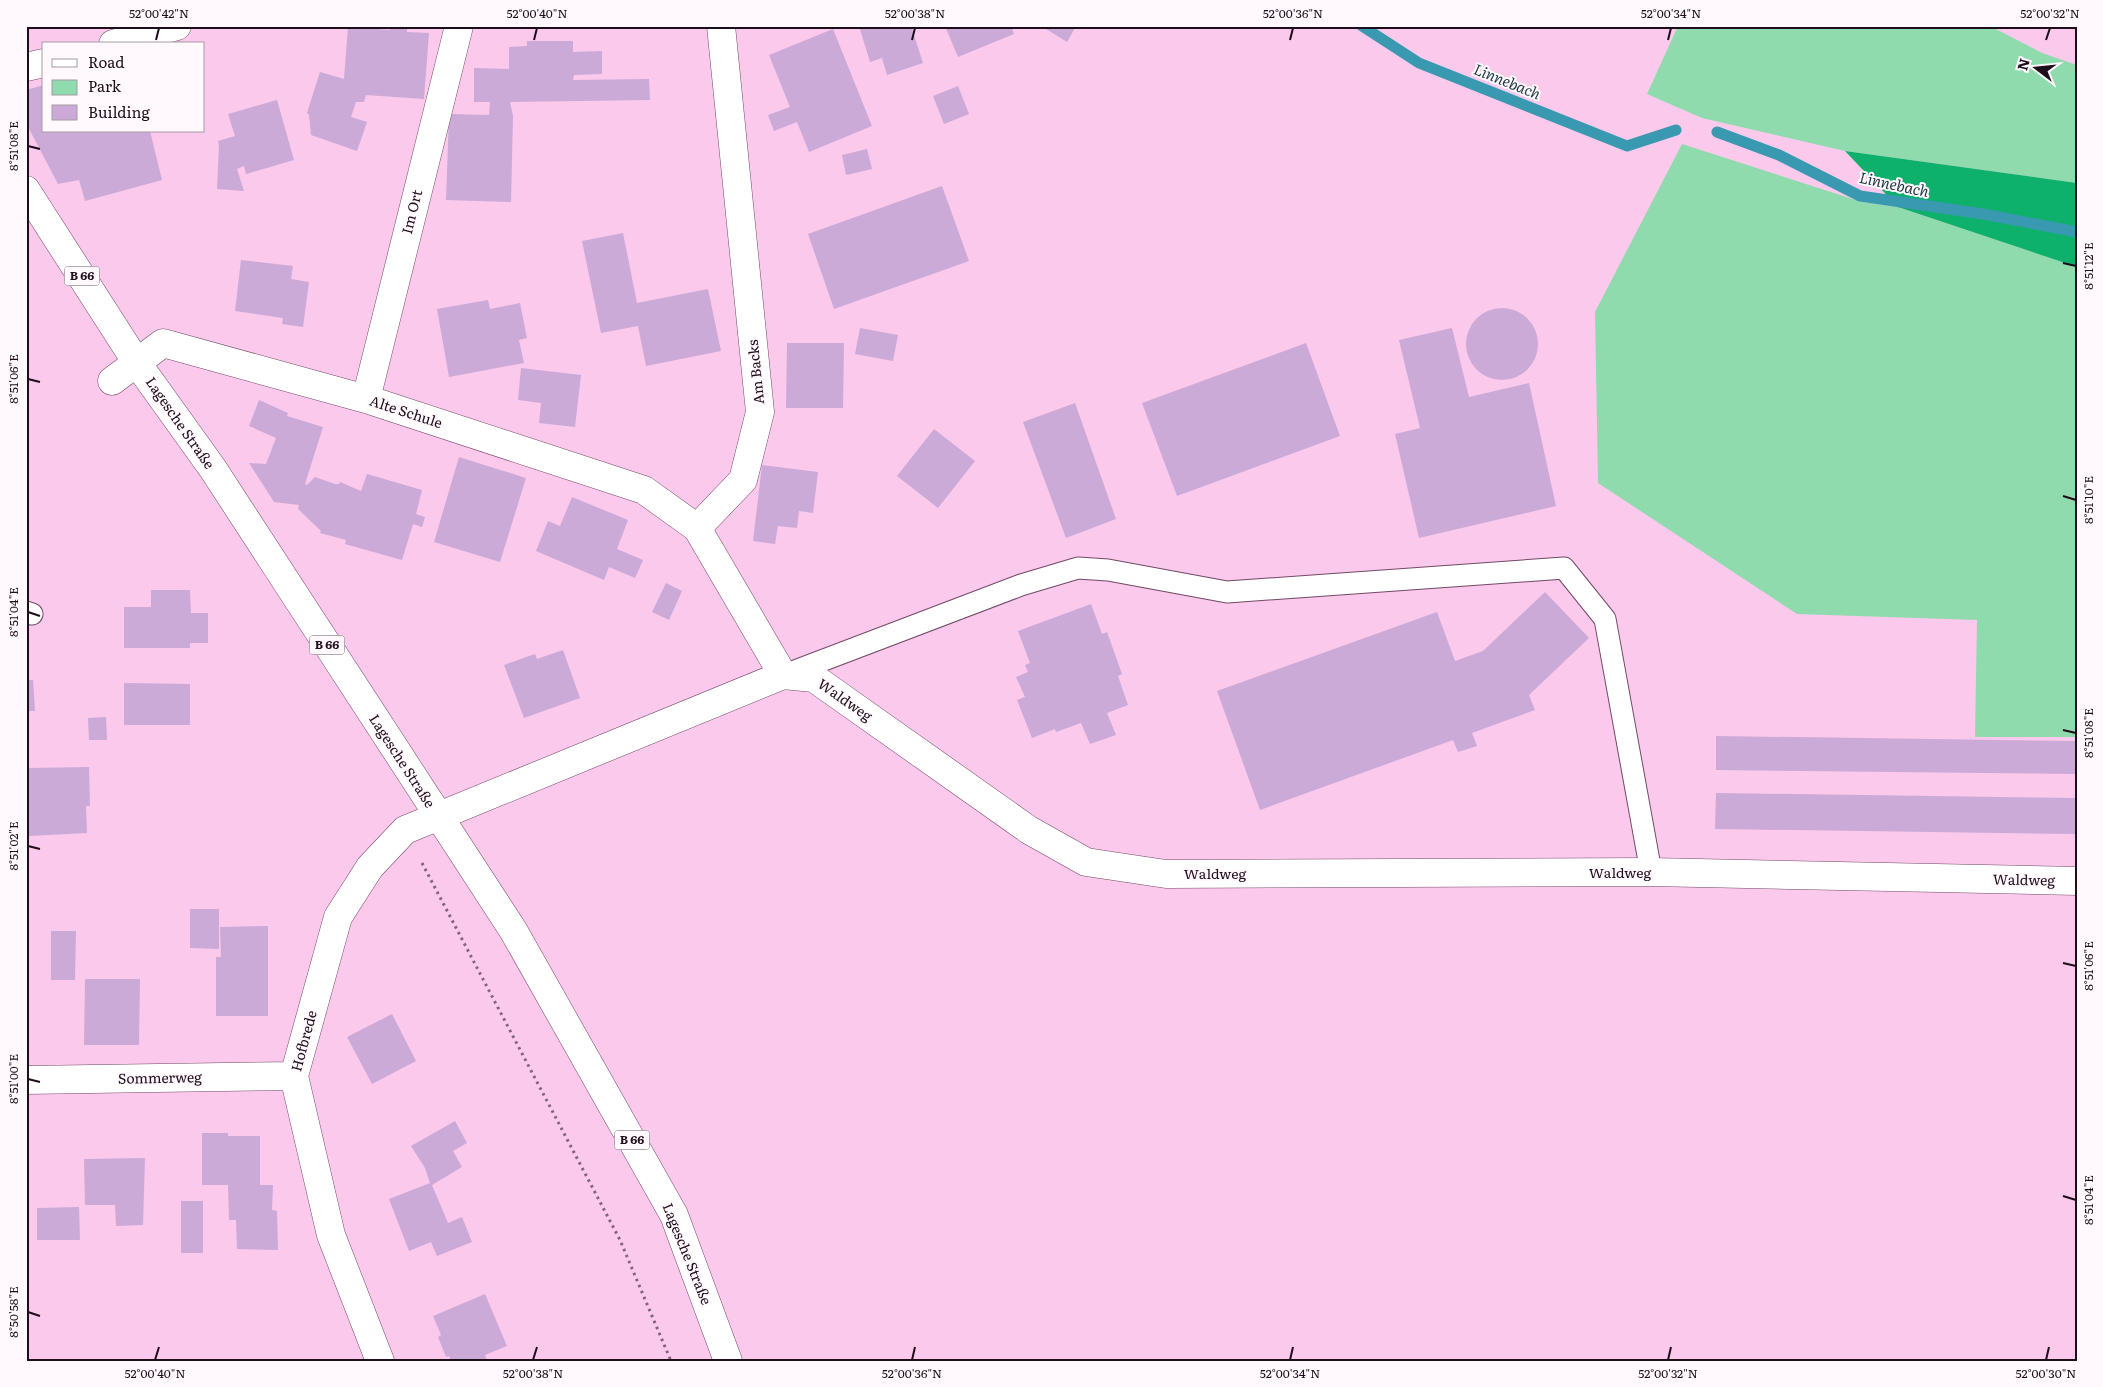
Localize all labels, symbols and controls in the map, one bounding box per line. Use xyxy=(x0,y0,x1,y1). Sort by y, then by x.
text: 52°00'42"N xyxy=(129,4,189,22)
text: 52°00'40"N xyxy=(507,4,567,22)
text: 52°00'38"N xyxy=(885,4,945,22)
text: 52°00'36"N xyxy=(1263,4,1323,22)
text: 52°00'34"N xyxy=(1641,4,1701,22)
text: 52°00'32"N xyxy=(2020,4,2080,22)
legend xyxy=(42,42,205,132)
north arrow xyxy=(2010,42,2060,92)
text: Road xyxy=(88,50,124,73)
text: N xyxy=(2011,55,2034,73)
water label: Linnebach xyxy=(1471,57,1545,105)
text: Park xyxy=(88,74,122,97)
text: Building xyxy=(88,100,150,123)
text: 8°51'08"E xyxy=(4,121,22,171)
water label: Linnebach xyxy=(1858,165,1931,202)
street label: Im Ort xyxy=(396,187,426,236)
text: 8°51'12"E xyxy=(2079,242,2097,290)
road number: B 66 xyxy=(64,266,100,286)
street label: Am Backs xyxy=(742,339,768,405)
text: 8°51'06"E xyxy=(4,354,22,404)
street label: Lagesche Straße xyxy=(142,372,220,472)
street label: Alte Schule xyxy=(367,390,445,432)
text: 8°51'10"E xyxy=(2079,476,2097,524)
text: 8°51'04"E xyxy=(4,587,22,637)
road number: B 66 xyxy=(310,636,344,654)
street label: Waldweg xyxy=(814,673,877,725)
text: 8°51'08"E xyxy=(2079,708,2097,758)
street label: Lagesche Straße xyxy=(365,710,441,811)
text: 8°51'02"E xyxy=(4,821,22,871)
street label: Waldweg xyxy=(1589,862,1651,882)
street label: Waldweg xyxy=(1184,863,1246,883)
street label: Waldweg xyxy=(1993,868,2056,890)
text: 8°51'06"E xyxy=(2079,941,2097,991)
street label: Hofbrede xyxy=(285,1008,321,1074)
text: 8°51'00"E xyxy=(4,1054,22,1104)
street label: Sommerweg xyxy=(118,1066,202,1088)
road number: B 66 xyxy=(614,1130,650,1150)
text: 8°51'04"E xyxy=(2079,1175,2097,1225)
street label: Lagesche Straße xyxy=(658,1200,717,1307)
text: 8°50'58"E xyxy=(4,1286,22,1338)
text: 52°00'40"N xyxy=(125,1364,185,1382)
text: 52°00'38"N xyxy=(503,1364,563,1382)
text: 52°00'36"N xyxy=(882,1364,942,1382)
text: 52°00'34"N xyxy=(1260,1364,1320,1382)
text: 52°00'32"N xyxy=(1638,1364,1698,1382)
text: 52°00'30"N xyxy=(2016,1364,2076,1382)

